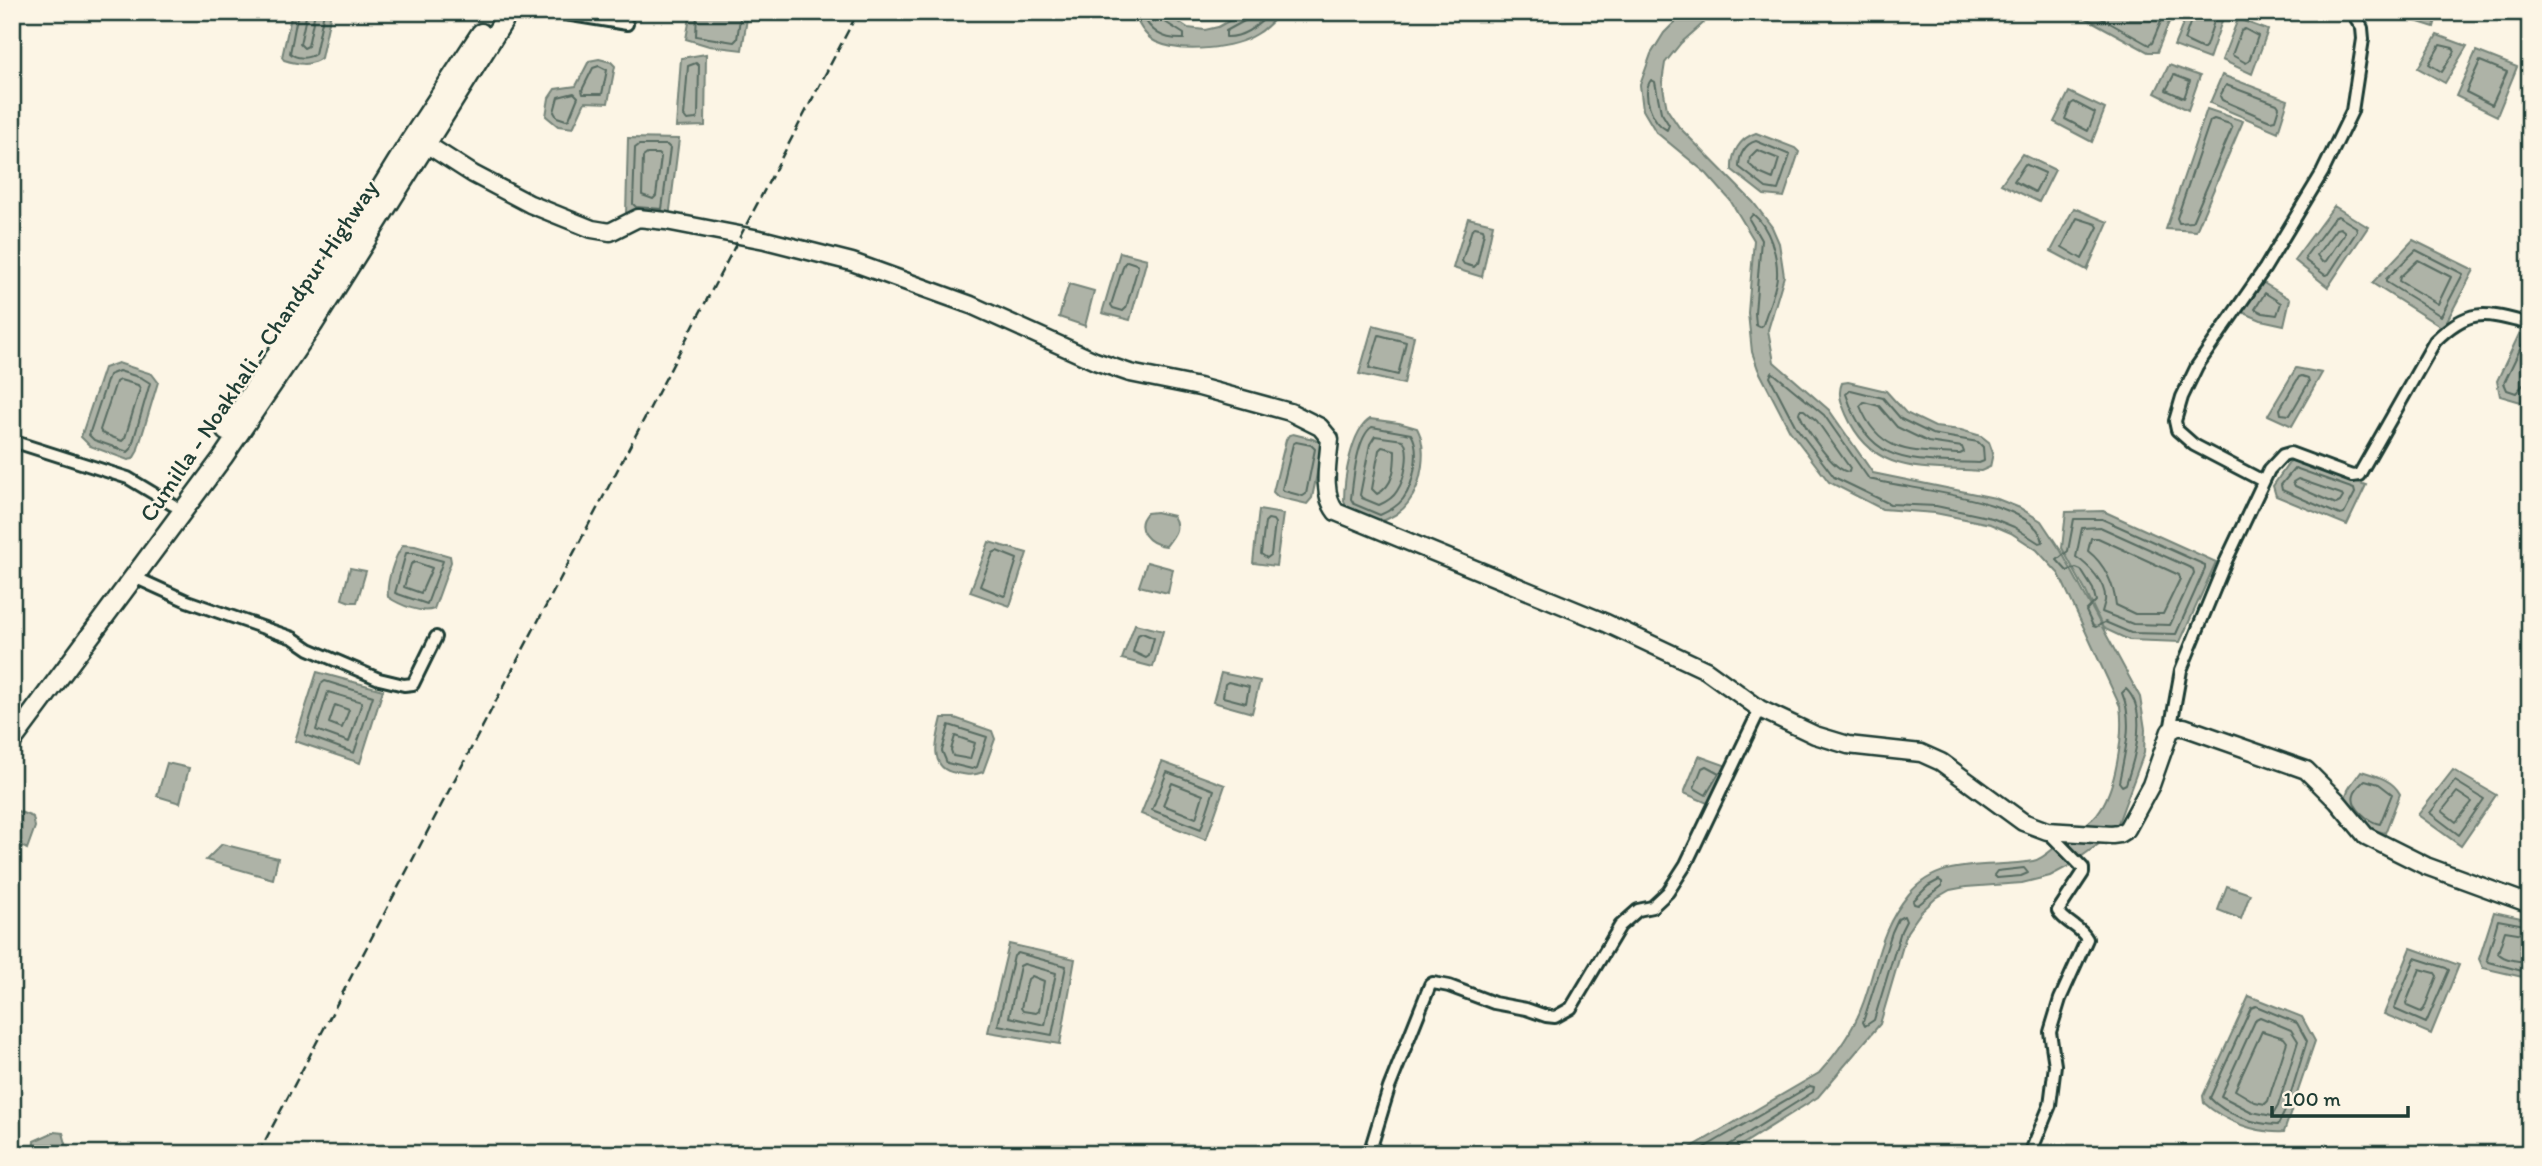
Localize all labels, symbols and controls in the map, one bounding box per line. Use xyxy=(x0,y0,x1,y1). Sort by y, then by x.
street label: Cumilla - Noakhali - Chandpur Highway xyxy=(133,174,384,527)
scale bar xyxy=(2272,1075,2409,1119)
text: 100 m xyxy=(2283,1086,2341,1111)

